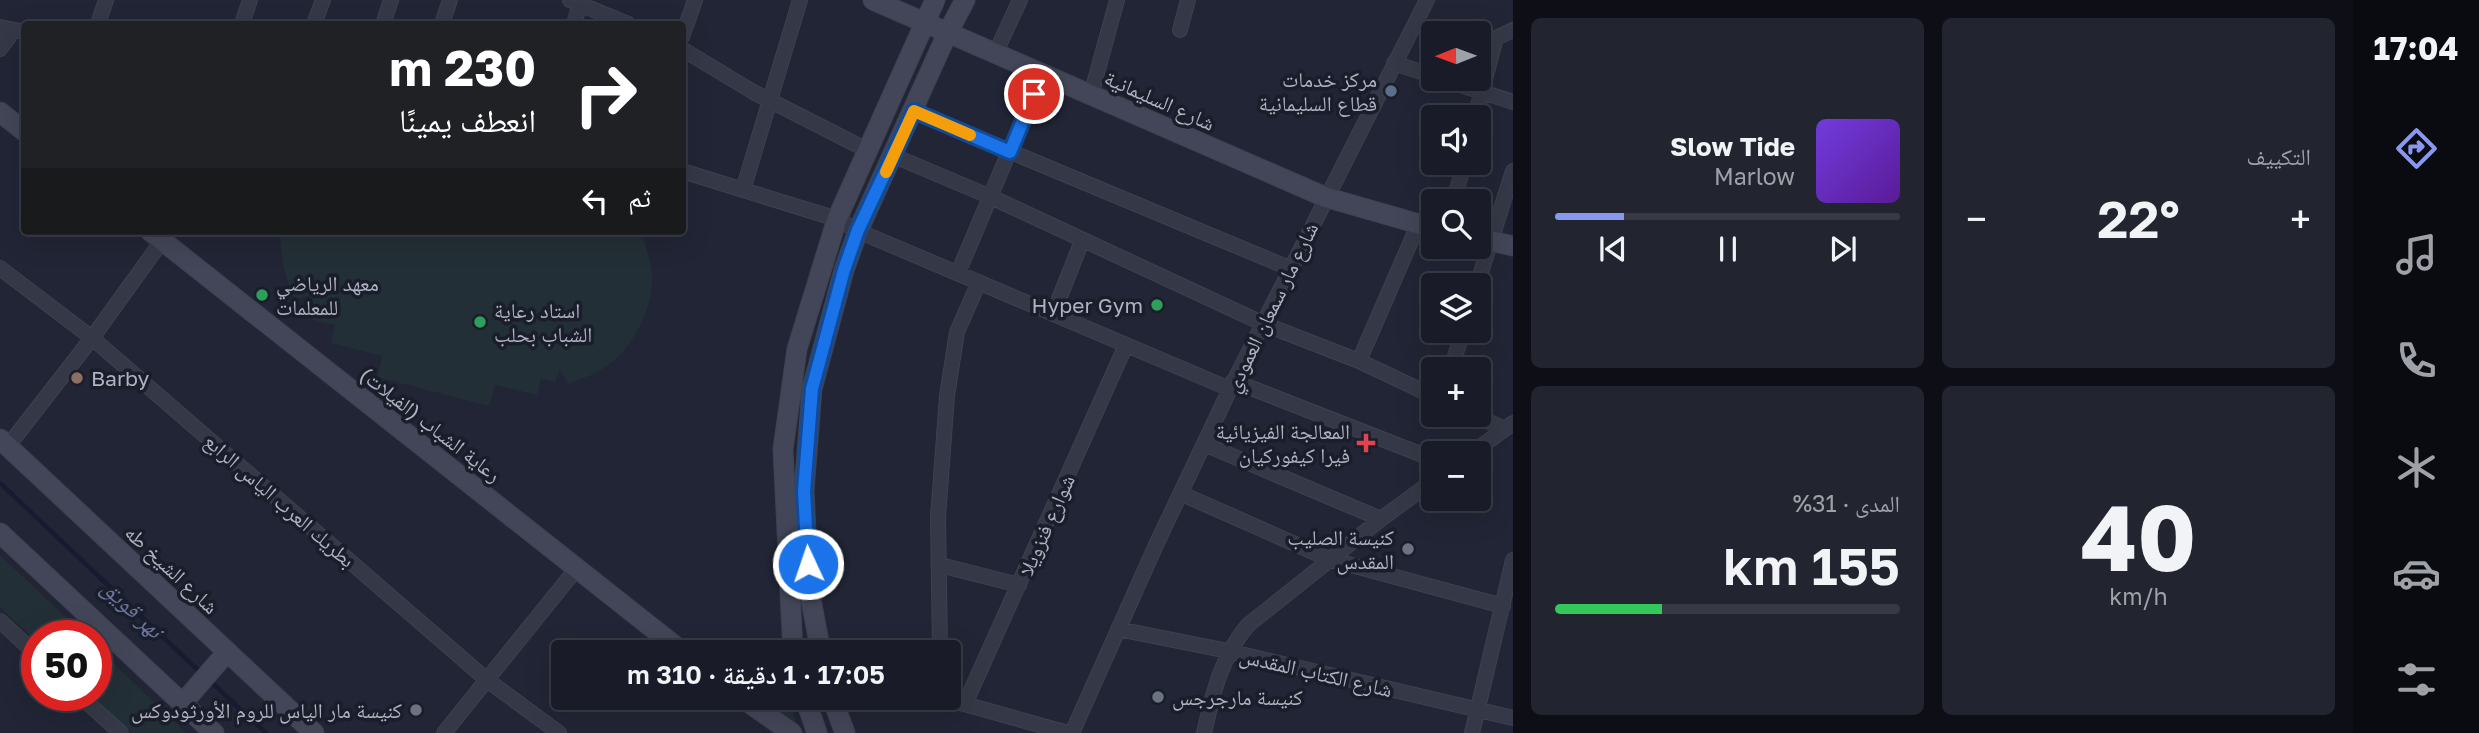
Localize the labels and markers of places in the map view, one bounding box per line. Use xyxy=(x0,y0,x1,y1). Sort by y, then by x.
pin xyxy=(1004,64,1064,124)
place label: مركز خدمات قطاع السليمانية xyxy=(1259,66,1377,117)
marker: مركز خدمات قطاع السليمانية xyxy=(1383,83,1399,99)
place label: معهد الرياضي للمعلمات xyxy=(276,270,379,320)
marker: معهد الرياضي للمعلمات xyxy=(254,287,270,303)
place label: Hyper Gym xyxy=(1032,292,1143,318)
place label: استاد رعاية الشباب بحلب xyxy=(494,297,592,347)
marker: Hyper Gym xyxy=(1149,297,1165,313)
marker: استاد رعاية الشباب بحلب xyxy=(472,314,488,330)
place label: Barby xyxy=(91,365,150,391)
marker: Barby xyxy=(69,370,85,386)
place label: المعالجة الفيزيائية فيرا كيفوركيان xyxy=(1216,418,1350,468)
marker: المعالجة الفيزيائية فيرا كيفوركيان xyxy=(1356,433,1376,453)
place label: كنيسة الصليب المقدس xyxy=(1287,524,1394,575)
marker: كنيسة الصليب المقدس xyxy=(1400,541,1416,557)
place label: كنيسة مارجرجس xyxy=(1172,684,1303,711)
marker: كنيسة مارجرجس xyxy=(1150,689,1166,705)
place label: كنيسة مار الياس للروم الأورثودوكس xyxy=(131,697,402,725)
marker: كنيسة مار الياس للروم الأورثودوكس xyxy=(408,702,424,718)

